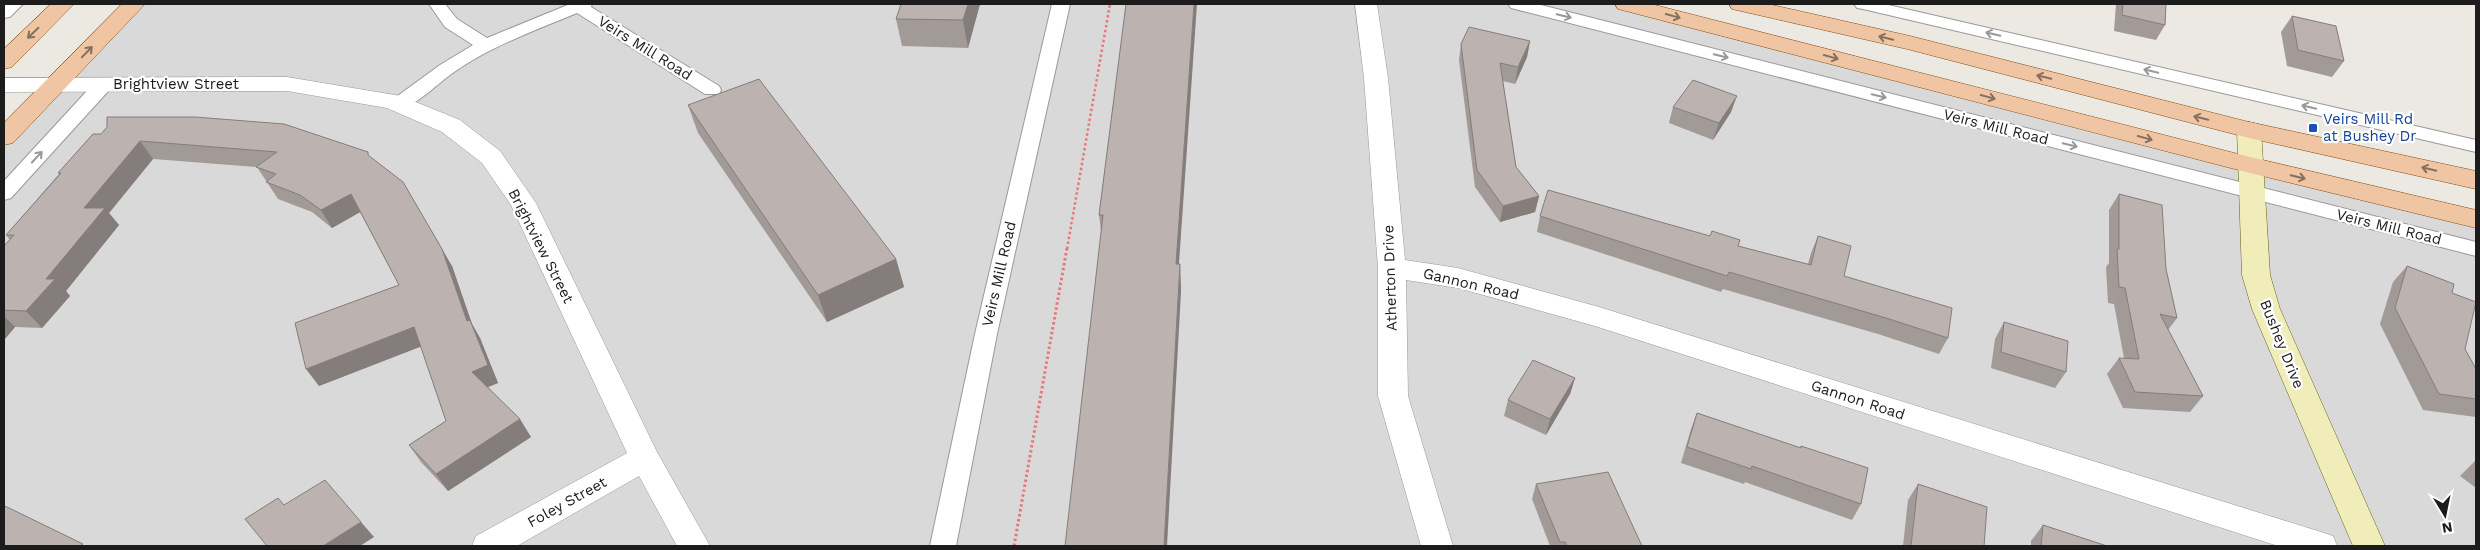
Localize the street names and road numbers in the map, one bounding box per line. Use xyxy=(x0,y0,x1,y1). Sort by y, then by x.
street label: Veirs Mill Road xyxy=(595,12,695,84)
street label: Brightview Street xyxy=(113,75,240,93)
street label: Veirs Mill Road xyxy=(1942,105,2050,149)
street label: Brightview Street xyxy=(504,186,578,307)
street label: Veirs Mill Road xyxy=(2335,205,2443,249)
street label: Veirs Mill Road xyxy=(978,220,1020,328)
street label: Atherton Drive xyxy=(1379,225,1401,331)
street label: Gannon Road xyxy=(1421,264,1521,304)
street label: Bushey Drive xyxy=(2256,297,2308,391)
street label: Gannon Road xyxy=(1809,376,1907,424)
street label: Foley Street xyxy=(524,472,610,531)

